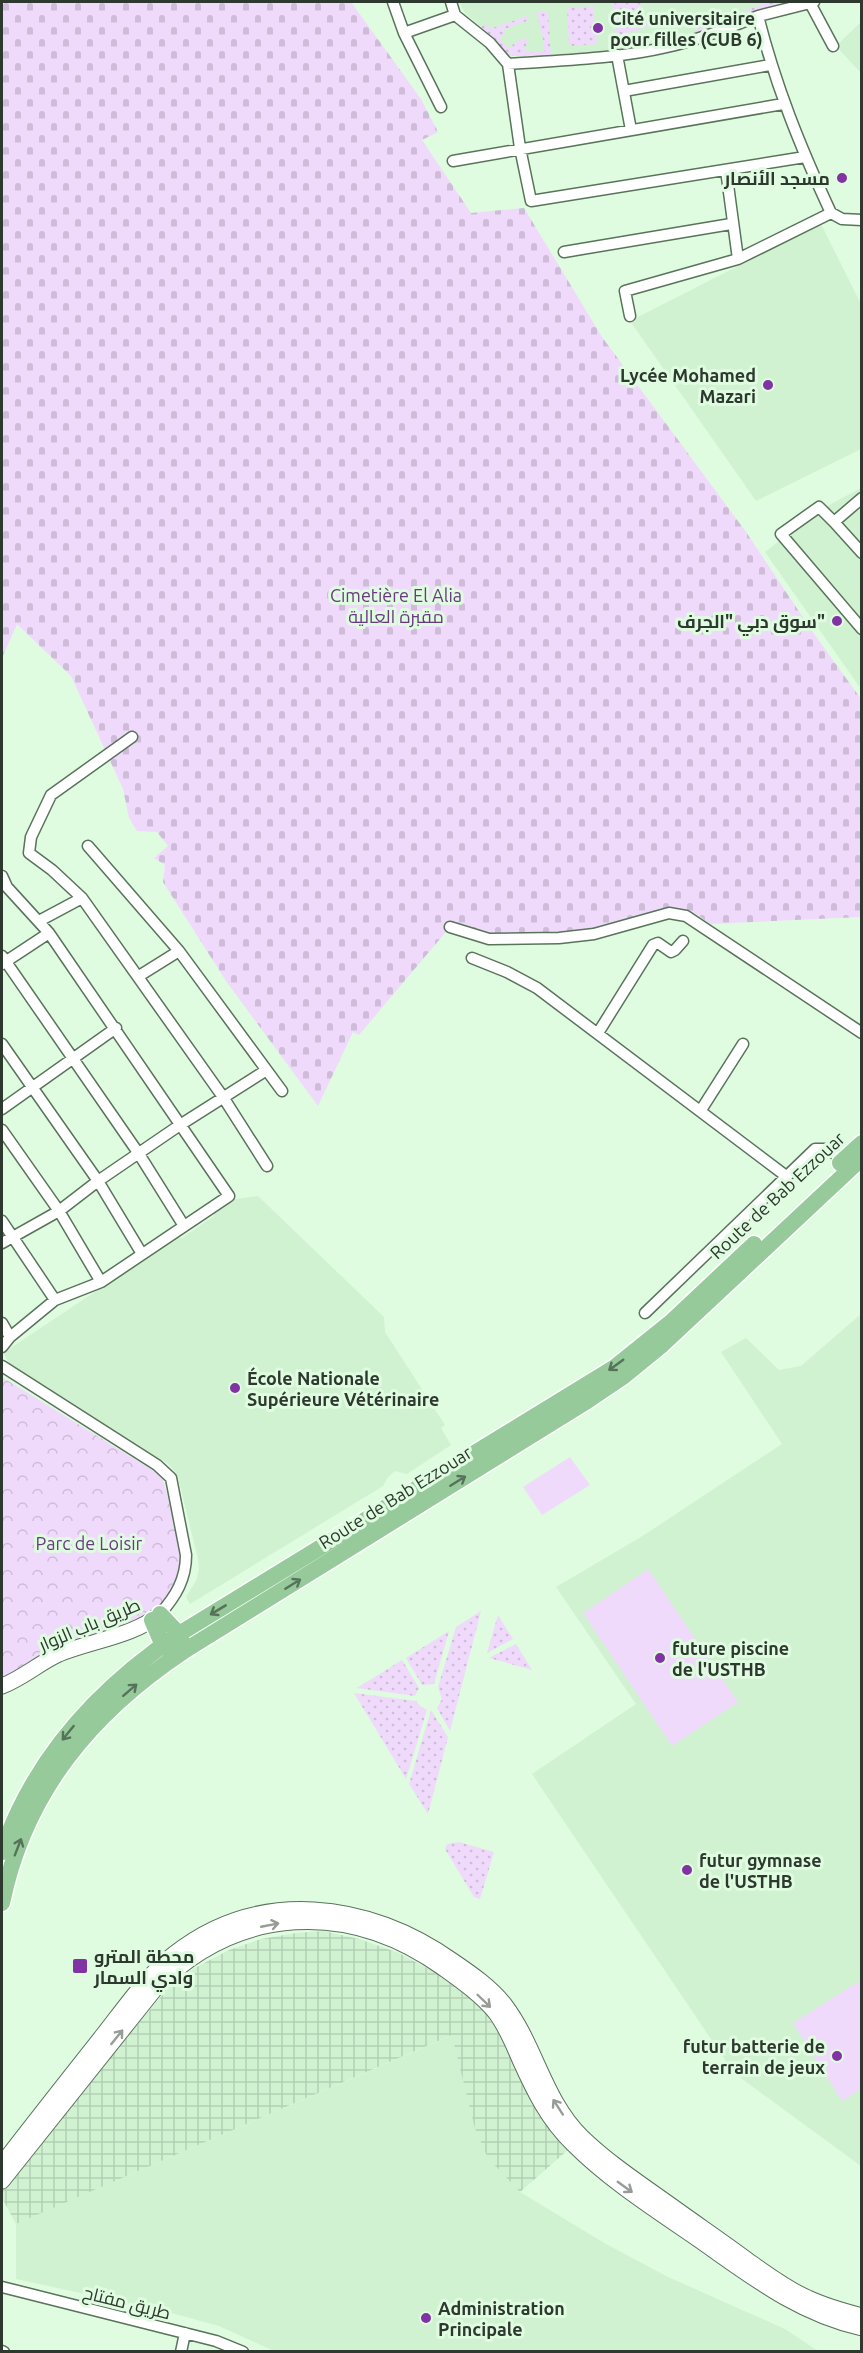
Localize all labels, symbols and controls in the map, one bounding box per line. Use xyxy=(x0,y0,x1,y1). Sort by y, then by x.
place label: Cité universitaire pour filles (CUB 6) xyxy=(610,8,763,50)
marker: Cité universitaire pour filles (CUB 6) xyxy=(591,21,605,35)
place label: مسجد الأنصار xyxy=(723,168,830,189)
marker: مسجد الأنصار xyxy=(835,171,849,185)
place label: Lycée Mohamed Mazari xyxy=(620,365,756,406)
marker: Lycée Mohamed Mazari xyxy=(761,378,775,392)
park label: Cimetière El Alia مقبرة العالية xyxy=(330,585,462,628)
place label: سوق دبي "الجرف" xyxy=(677,611,825,637)
marker: سوق دبي "الجرف" xyxy=(830,614,844,628)
street label: Route de Bab Ezzouar xyxy=(706,1127,848,1262)
one-way arrow xyxy=(609,1359,625,1371)
place label: École Nationale Supérieure Vétérinaire xyxy=(247,1367,439,1409)
marker: École Nationale Supérieure Vétérinaire xyxy=(228,1381,242,1395)
street label: Route de Bab Ezzouar xyxy=(315,1442,475,1552)
one-way arrow xyxy=(449,1474,466,1486)
park label: Parc de Loisir xyxy=(36,1533,143,1553)
one-way arrow xyxy=(284,1577,301,1589)
street label: طريق باب الزوار xyxy=(34,1594,144,1658)
one-way arrow xyxy=(210,1605,227,1617)
place label: future piscine de l'USTHB xyxy=(672,1638,789,1679)
marker: future piscine de l'USTHB xyxy=(653,1651,667,1665)
one-way arrow xyxy=(122,1683,137,1697)
one-way arrow xyxy=(61,1725,74,1741)
one-way arrow xyxy=(13,1839,24,1857)
place label: futur gymnase de l'USTHB xyxy=(699,1850,822,1891)
marker: futur gymnase de l'USTHB xyxy=(680,1863,694,1877)
one-way arrow xyxy=(259,1919,279,1930)
place label: محطة المترو وادي السمار xyxy=(93,1946,194,1992)
marker: محطة المترو وادي السمار xyxy=(71,1957,89,1975)
one-way arrow xyxy=(476,1994,491,2008)
one-way arrow xyxy=(110,2029,123,2045)
place label: futur batterie de terrain de jeux xyxy=(683,2036,825,2077)
marker: futur batterie de terrain de jeux xyxy=(830,2049,844,2063)
one-way arrow xyxy=(552,2099,564,2115)
one-way arrow xyxy=(616,2181,632,2193)
street label: طريق مفتاح xyxy=(81,2281,173,2325)
place label: Administration Principale xyxy=(438,2298,565,2339)
marker: Administration Principale xyxy=(419,2311,433,2325)

